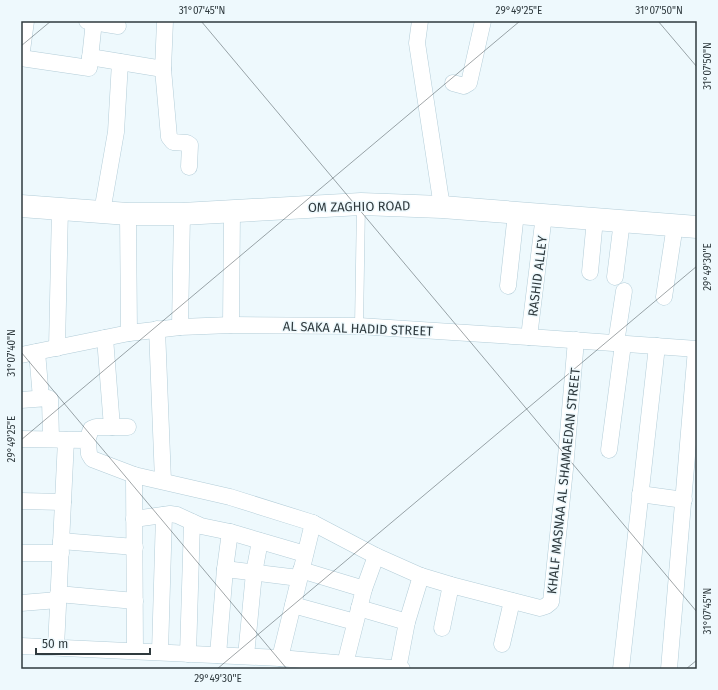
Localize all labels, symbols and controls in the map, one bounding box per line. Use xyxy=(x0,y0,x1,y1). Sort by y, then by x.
text: 31°07'45"N xyxy=(179,5,225,17)
text: 29°49'25"E xyxy=(496,5,542,17)
text: 31°07'50"N xyxy=(635,5,683,17)
text: 31°07'50"N xyxy=(702,42,714,90)
street label: OM ZAGHIO ROAD xyxy=(308,198,410,215)
street label: RASHID ALLEY xyxy=(525,234,550,317)
text: 29°49'30"E xyxy=(702,243,714,291)
street label: AL SAKA AL HADID STREET xyxy=(283,318,434,339)
text: 31°07'40"N xyxy=(6,329,18,377)
street label: KHALF MASNAA AL SHAMAEDAN STREET xyxy=(544,367,583,595)
text: 29°49'25"E xyxy=(6,416,18,462)
text: 31°07'45"N xyxy=(702,588,714,634)
scale bar xyxy=(36,630,150,656)
text: 50 m xyxy=(42,637,68,651)
text: 29°49'30"E xyxy=(194,673,242,685)

